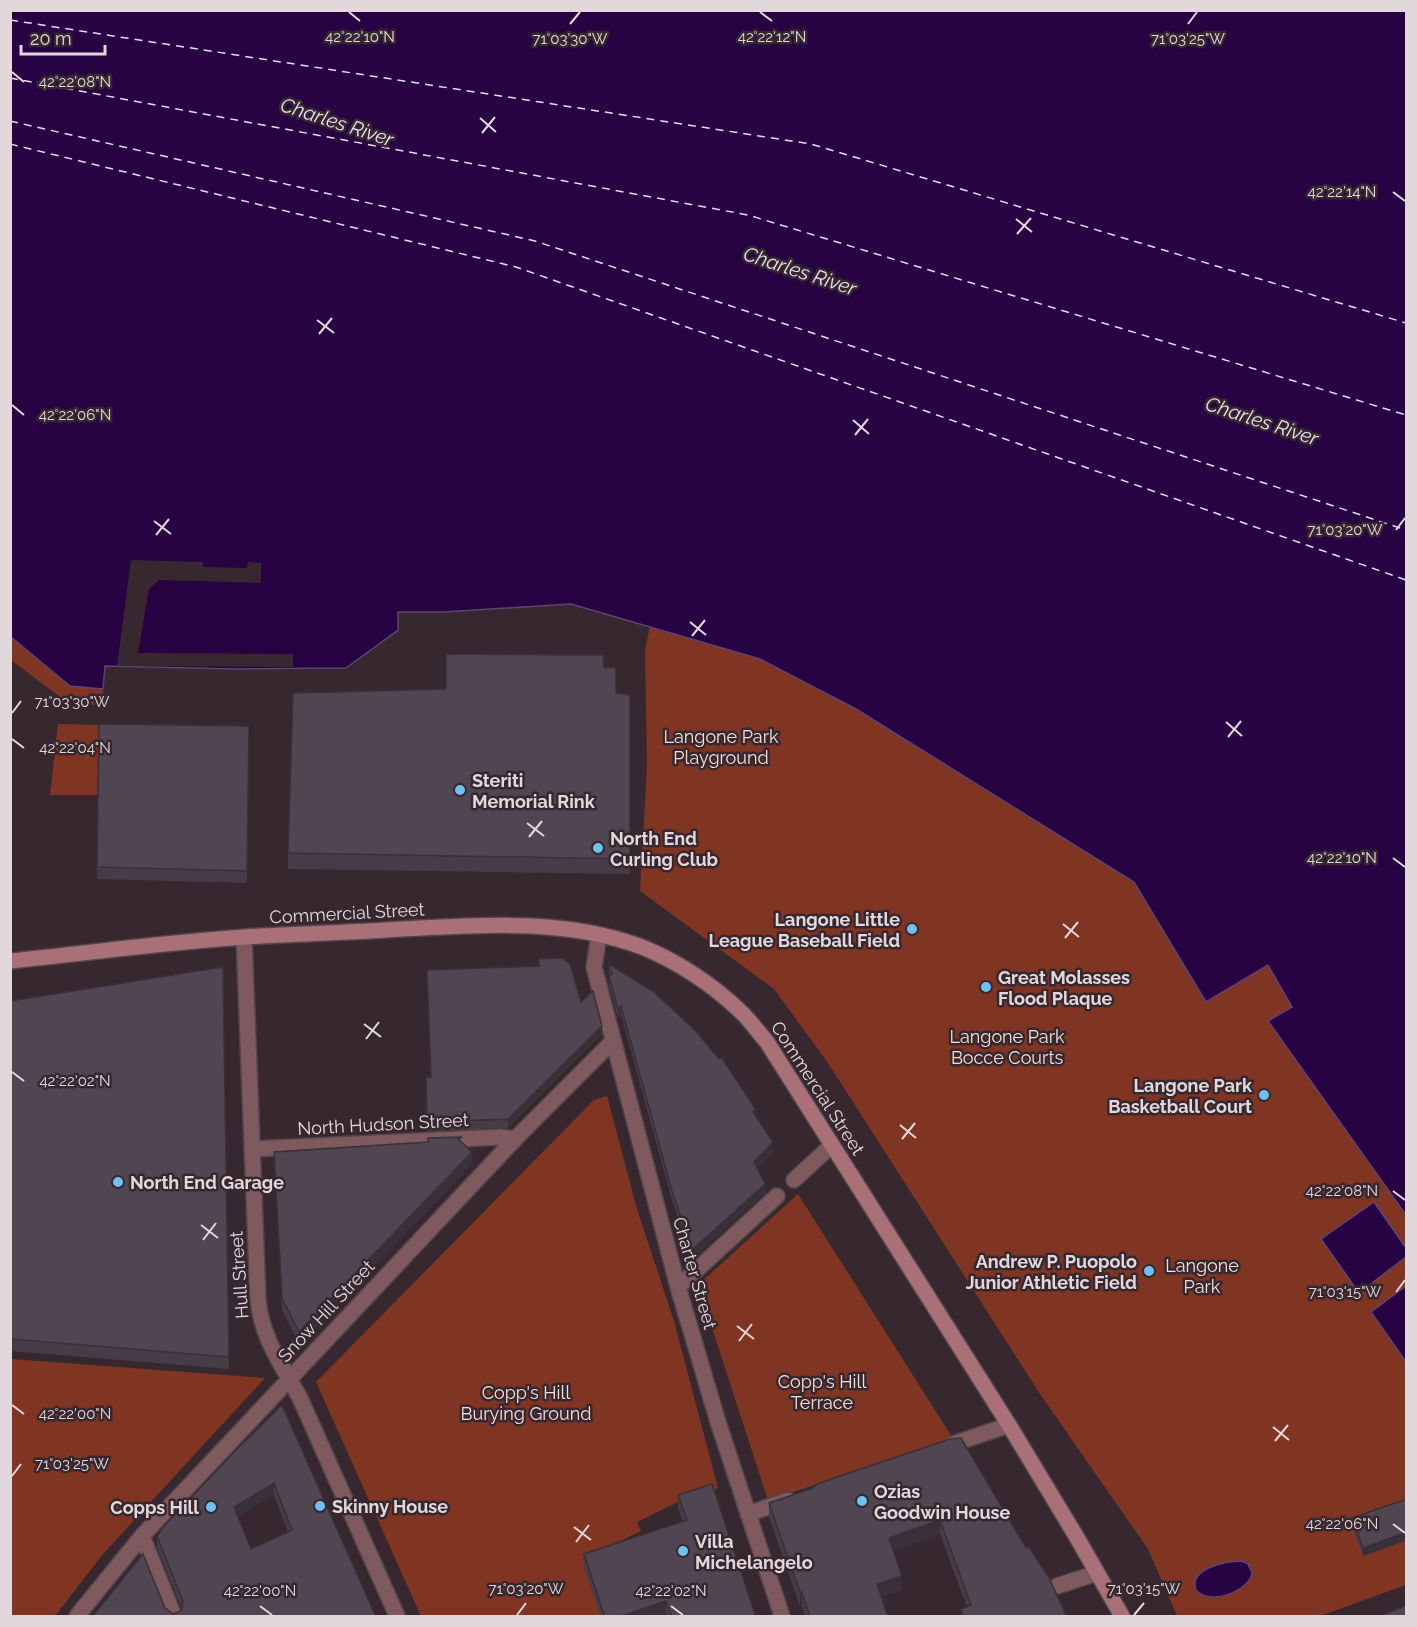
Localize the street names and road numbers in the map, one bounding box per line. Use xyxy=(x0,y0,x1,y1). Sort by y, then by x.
street label: Commercial Street xyxy=(269,898,425,928)
street label: Commercial Street xyxy=(767,1017,869,1159)
street label: North Hudson Street xyxy=(297,1109,469,1139)
street label: Charter Street xyxy=(669,1214,721,1332)
street label: Hull Street xyxy=(225,1231,253,1319)
street label: Snow Hill Street xyxy=(273,1256,379,1366)

